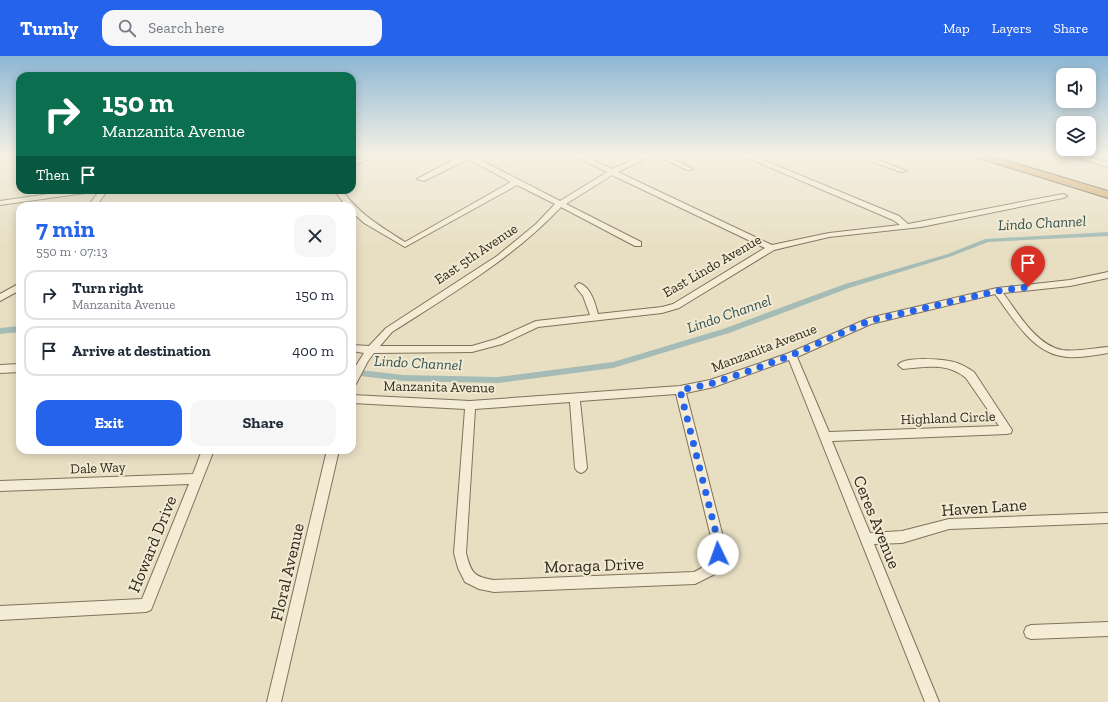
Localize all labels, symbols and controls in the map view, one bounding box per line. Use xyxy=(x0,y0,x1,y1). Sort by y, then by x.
search box xyxy=(102,10,382,46)
text: Turnly xyxy=(20,17,78,40)
icon: search xyxy=(116,17,138,39)
text: Search here xyxy=(148,19,224,37)
text: Map xyxy=(943,20,970,37)
text: Layers xyxy=(992,20,1031,37)
text: Share xyxy=(1053,20,1088,37)
map controls xyxy=(1056,68,1096,156)
button: sound xyxy=(1056,68,1096,108)
text: 150 m xyxy=(102,86,174,119)
icon: right xyxy=(36,88,88,140)
button: layers xyxy=(1056,116,1096,156)
text: Manzanita Avenue xyxy=(102,120,245,142)
icon: arrive xyxy=(77,164,99,186)
text: Then xyxy=(36,166,69,184)
water label: Lindo Channel xyxy=(998,212,1086,234)
text: 7 min xyxy=(36,214,95,243)
button: close xyxy=(294,215,336,257)
street label: East 5th Avenue xyxy=(431,220,521,288)
street label: East Lindo Avenue xyxy=(660,231,765,301)
text: 550 m · 07:13 xyxy=(36,244,108,259)
pin xyxy=(1011,246,1045,287)
icon: arrive xyxy=(1017,252,1039,274)
text: Turn right xyxy=(72,279,143,297)
icon: right xyxy=(38,284,60,306)
text: 150 m xyxy=(296,286,334,304)
water label: Lindo Channel xyxy=(684,291,774,337)
text: Manzanita Avenue xyxy=(72,297,175,312)
street label: Manzanita Avenue xyxy=(709,320,819,376)
icon: arrive xyxy=(38,340,60,362)
text: Arrive at destination xyxy=(72,342,211,360)
text: 400 m xyxy=(292,342,334,360)
water label: Lindo Channel xyxy=(374,352,462,374)
street label: Manzanita Avenue xyxy=(383,378,495,396)
button: Exit xyxy=(36,400,182,446)
button: Share xyxy=(190,400,336,446)
street label: Highland Circle xyxy=(900,408,996,428)
street label: Dale Way xyxy=(70,459,127,477)
street label: Ceres Avenue xyxy=(849,472,905,572)
street label: Howard Drive xyxy=(124,493,180,595)
street label: Haven Lane xyxy=(941,494,1027,520)
street label: Floral Avenue xyxy=(266,521,308,623)
position arrow xyxy=(697,533,739,575)
street label: Moraga Drive xyxy=(544,553,644,577)

